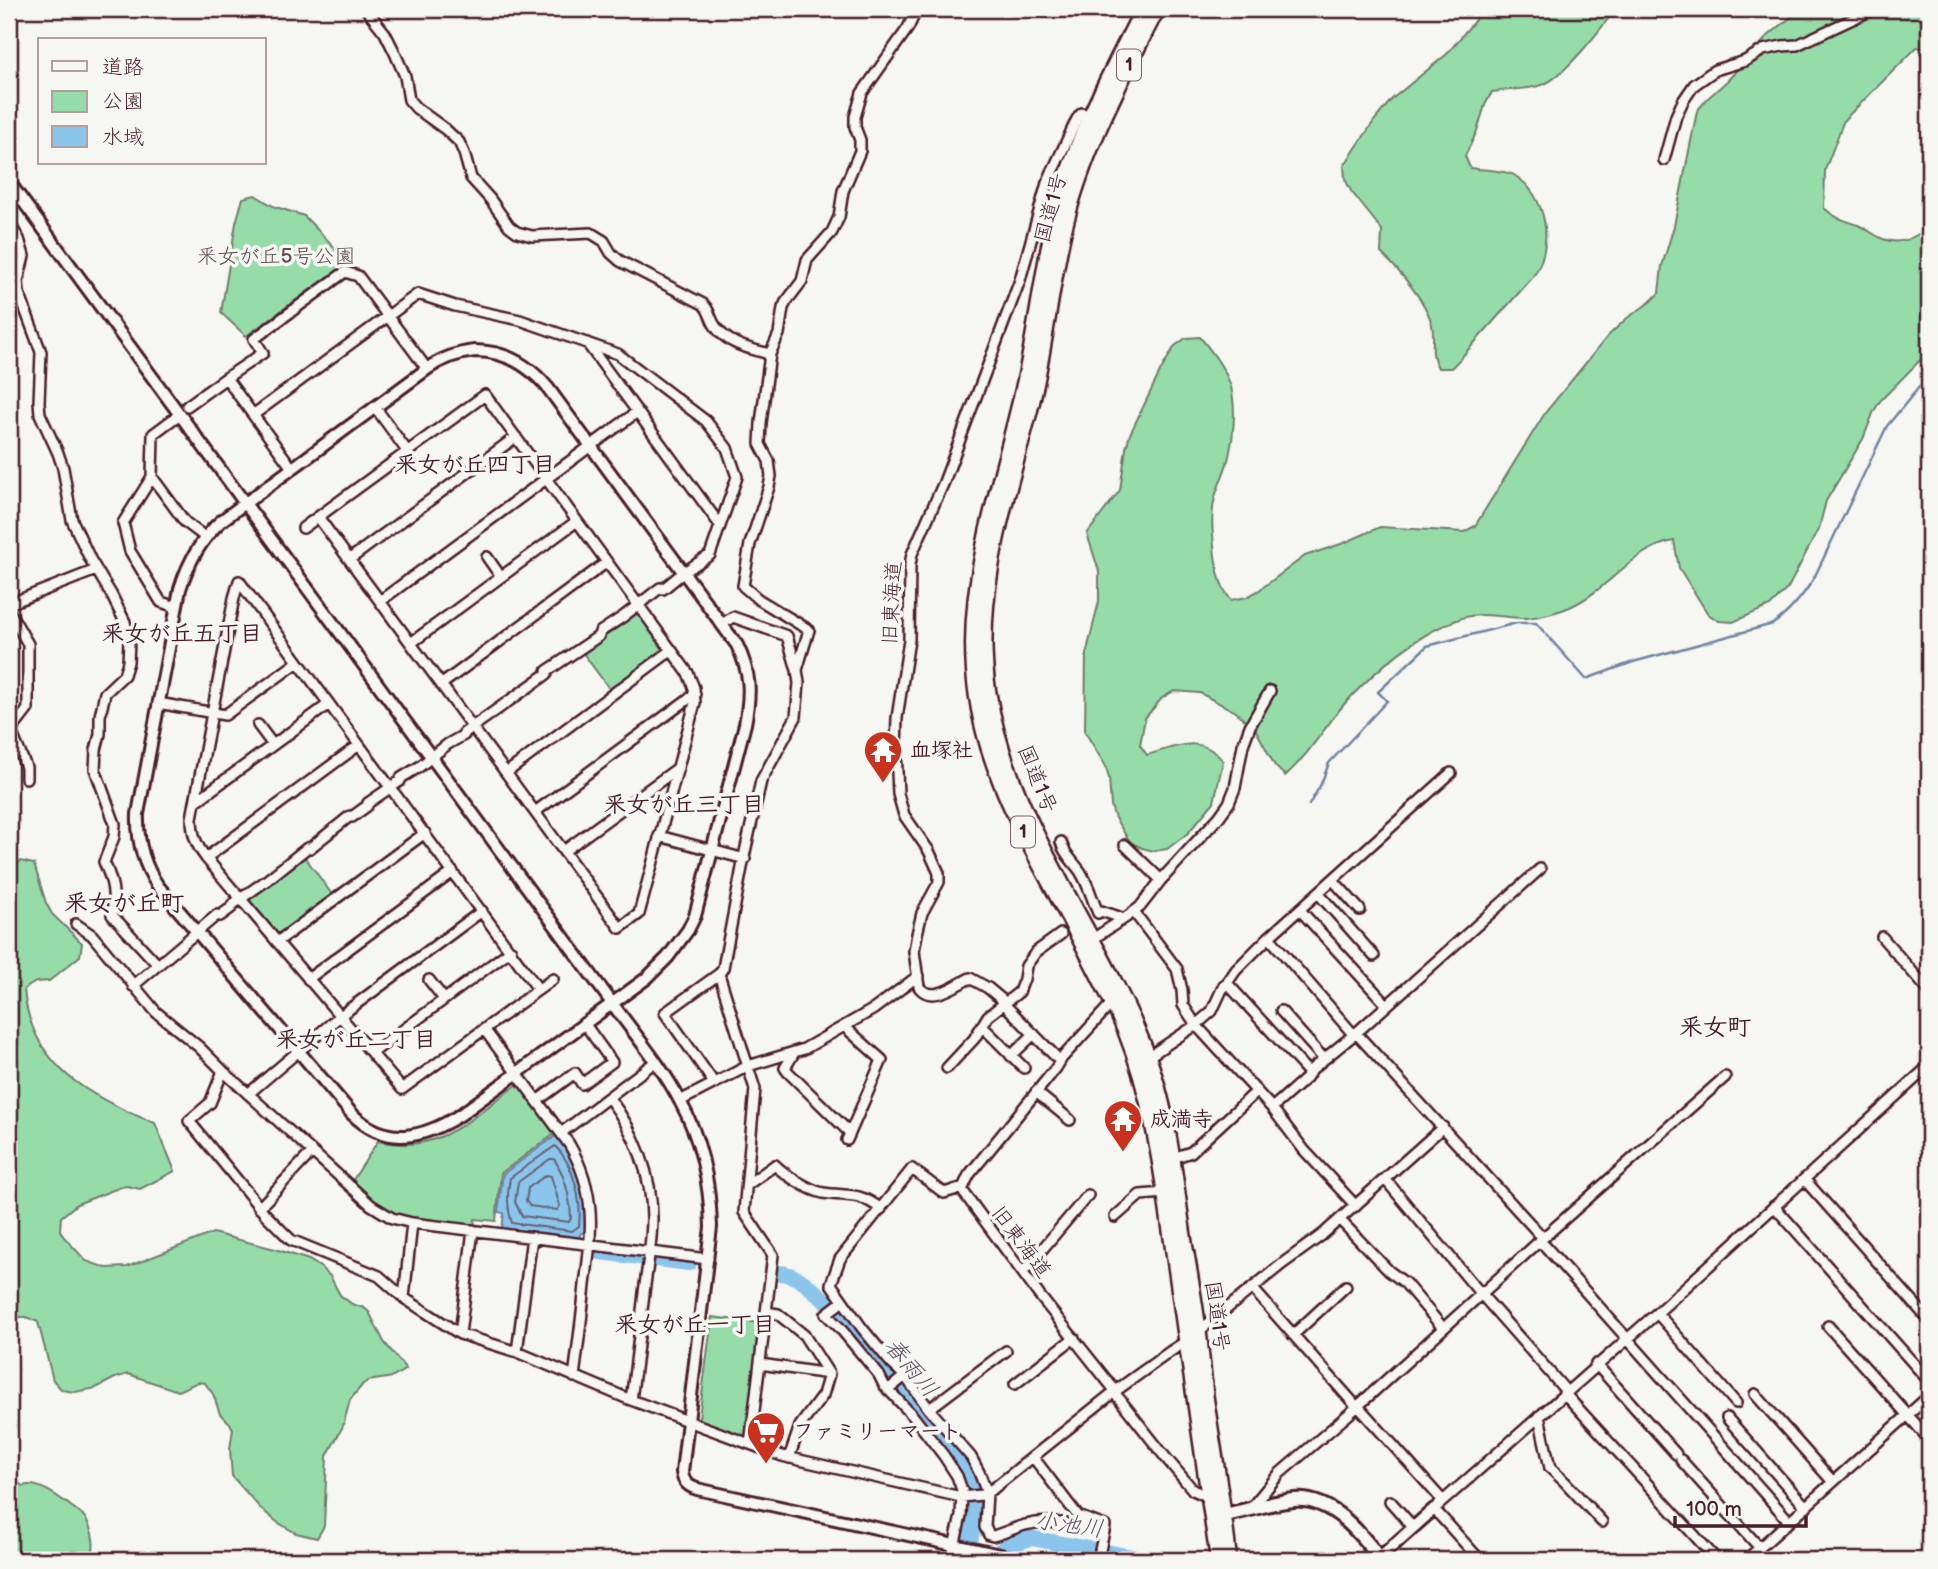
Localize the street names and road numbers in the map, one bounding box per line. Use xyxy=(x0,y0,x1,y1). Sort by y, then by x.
road number: 1 xyxy=(1117,50,1141,80)
street label: 国道1号 xyxy=(1030,170,1072,246)
street label: 旧東海道 xyxy=(877,560,907,646)
street label: 国道1号 xyxy=(1012,741,1062,817)
road number: 1 xyxy=(1011,817,1035,848)
street label: 旧東海道 xyxy=(986,1201,1056,1283)
street label: 国道1号 xyxy=(1200,1279,1234,1353)

